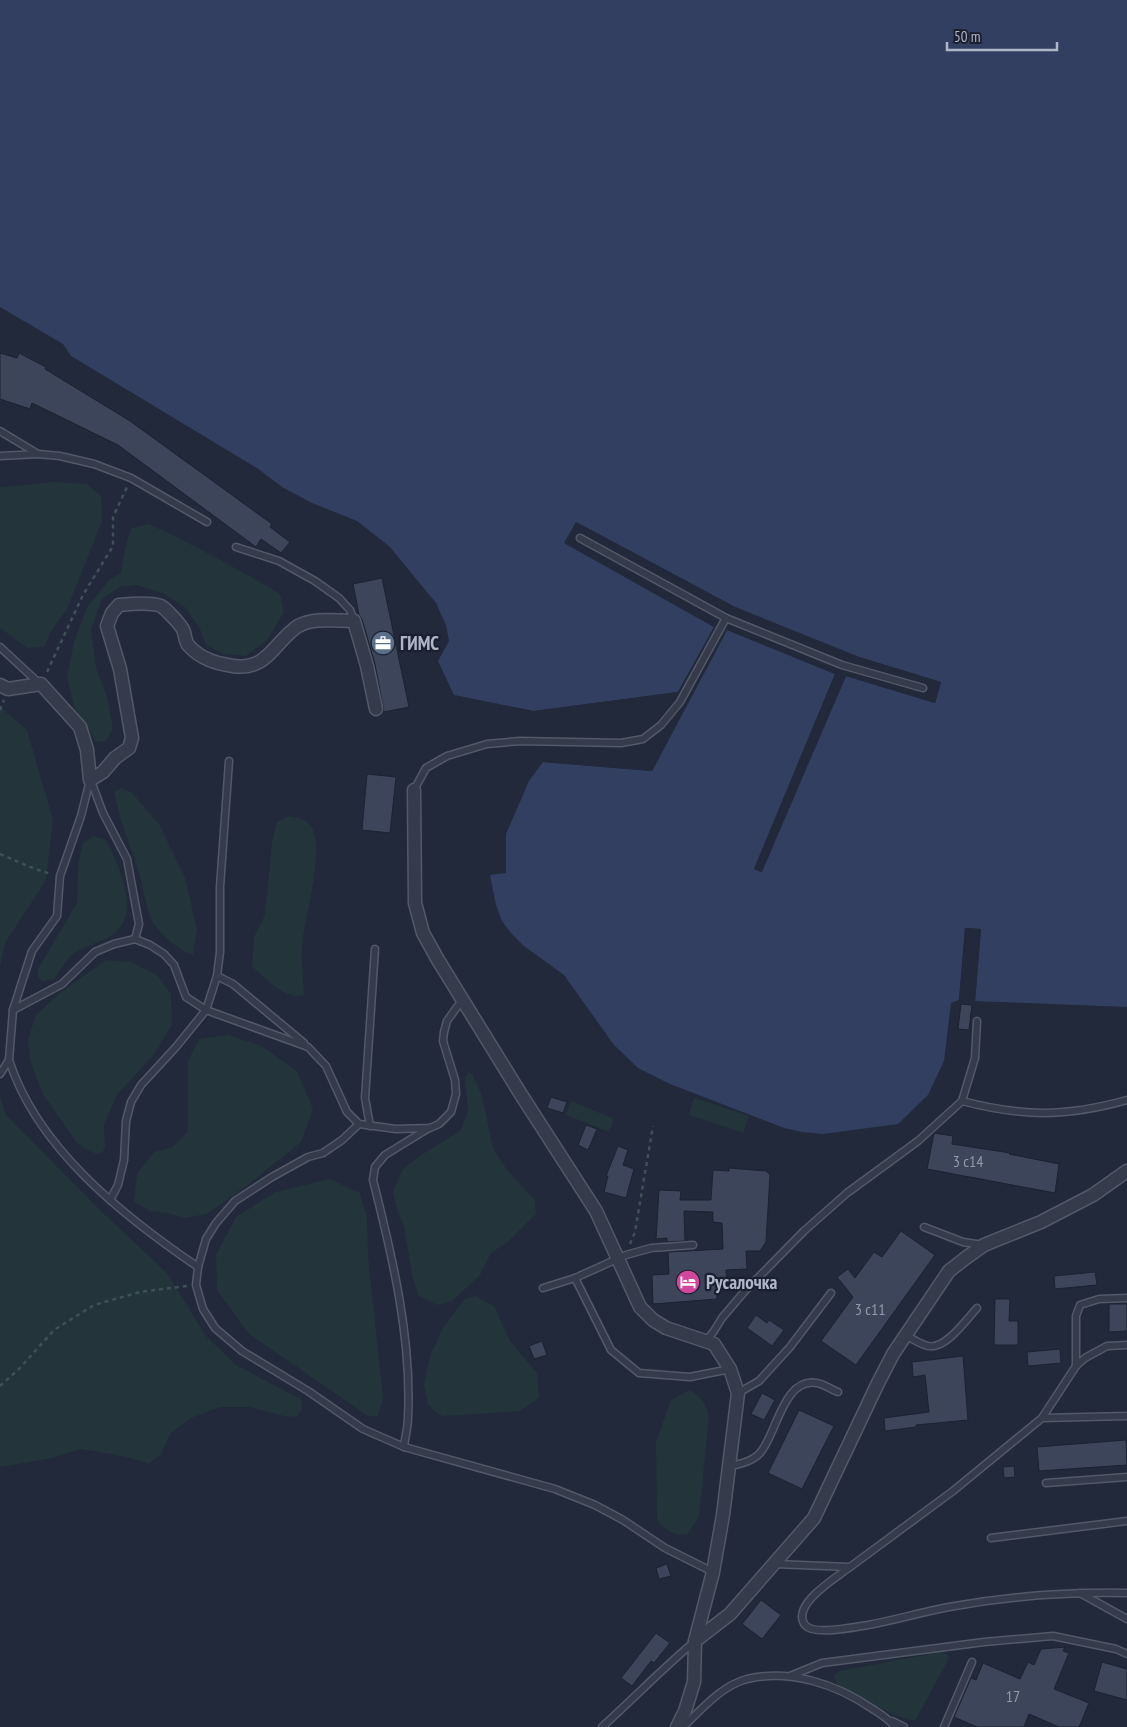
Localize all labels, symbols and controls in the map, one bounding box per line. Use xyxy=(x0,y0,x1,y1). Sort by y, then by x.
scale bar xyxy=(947,20,1057,52)
text: 50 m xyxy=(954,27,980,46)
office icon: ГИМС xyxy=(370,630,396,656)
place label: ГИМС xyxy=(400,631,439,655)
house number: 3 с14 xyxy=(953,1151,983,1171)
hotel icon: Русалочка xyxy=(675,1269,701,1295)
place label: Русалочка xyxy=(706,1270,777,1294)
house number: 3 с11 xyxy=(855,1299,885,1319)
house number: 17 xyxy=(1006,1686,1020,1706)

